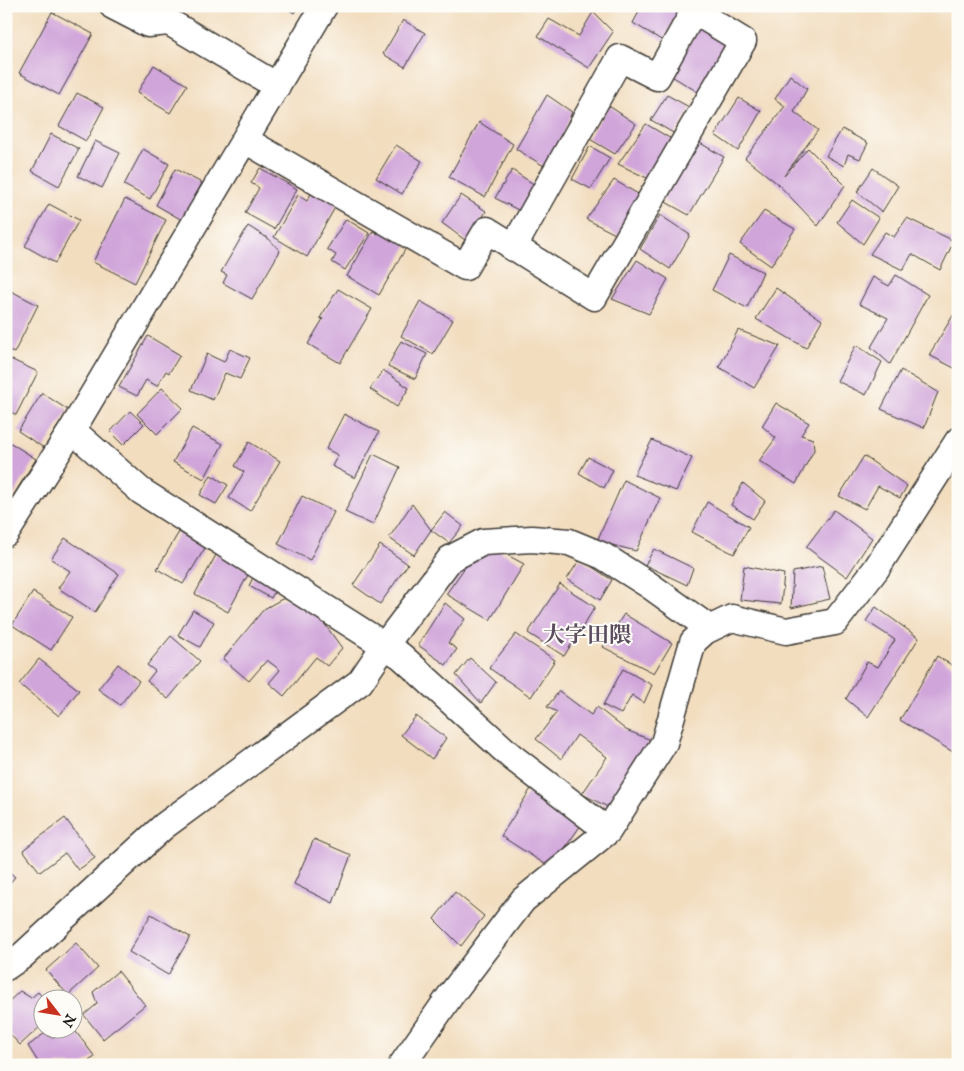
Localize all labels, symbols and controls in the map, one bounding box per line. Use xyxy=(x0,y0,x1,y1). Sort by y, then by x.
district label: 大字田隈 xyxy=(543,622,631,650)
north arrow xyxy=(32,988,82,1038)
text: N xyxy=(57,1009,80,1030)

